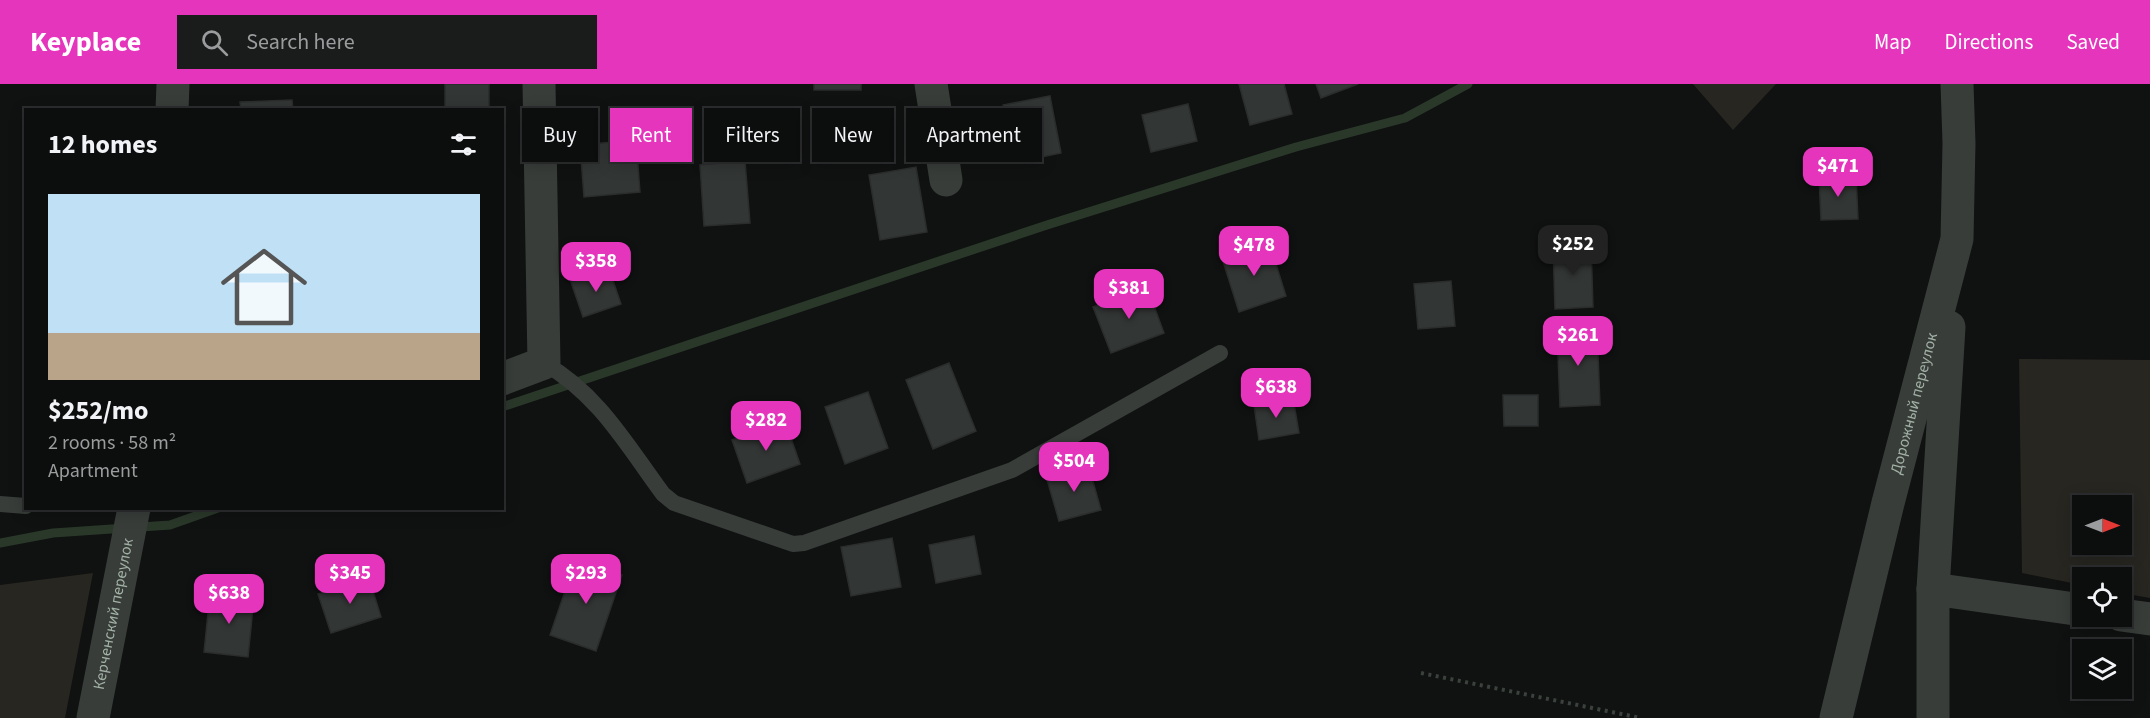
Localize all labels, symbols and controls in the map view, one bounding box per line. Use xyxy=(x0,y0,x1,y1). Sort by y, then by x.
search box xyxy=(177,15,597,69)
text: Keyplace xyxy=(30,22,141,62)
icon: search xyxy=(198,26,231,59)
text: Search here xyxy=(246,26,355,58)
text: Map xyxy=(1874,27,1912,57)
text: Directions xyxy=(1945,27,2033,57)
text: Saved xyxy=(2066,27,2120,57)
chip: Buy xyxy=(522,108,598,162)
chip: Rent xyxy=(610,108,692,162)
chip: Filters xyxy=(704,108,800,162)
chip: New xyxy=(812,108,894,162)
chip: Apartment xyxy=(906,108,1042,162)
text: 12 homes xyxy=(48,126,157,163)
icon: filters xyxy=(447,128,480,161)
pin: $471 xyxy=(1802,147,1874,198)
text: $471 xyxy=(1817,152,1859,180)
pin: $252 xyxy=(1537,225,1609,276)
pin: $478 xyxy=(1218,226,1290,277)
text: $252 xyxy=(1552,230,1594,258)
text: $478 xyxy=(1233,231,1275,259)
icon: home xyxy=(210,233,318,341)
pin: $358 xyxy=(560,242,632,293)
text: $358 xyxy=(575,247,617,275)
pin: $381 xyxy=(1093,269,1165,320)
text: $381 xyxy=(1108,274,1150,302)
pin: $261 xyxy=(1542,316,1614,367)
text: $261 xyxy=(1557,321,1599,349)
street label: Дорожный переулок xyxy=(1885,330,1943,477)
pin: $638 xyxy=(1240,368,1312,419)
text: $638 xyxy=(1255,373,1297,401)
text: $252/mo xyxy=(48,392,148,429)
pin: $282 xyxy=(730,401,802,452)
text: $282 xyxy=(745,406,787,434)
text: 2 rooms · 58 m² xyxy=(48,429,176,457)
pin: $504 xyxy=(1038,442,1110,493)
text: $504 xyxy=(1053,447,1095,475)
text: Apartment xyxy=(48,457,138,485)
north arrow xyxy=(2072,495,2132,555)
map controls xyxy=(2072,495,2132,699)
street label: Керченский переулок xyxy=(88,536,139,692)
pin: $345 xyxy=(314,554,386,605)
pin: $293 xyxy=(550,554,622,605)
text: $345 xyxy=(329,559,371,587)
text: $293 xyxy=(565,559,607,587)
button: locate xyxy=(2072,567,2132,627)
pin: $638 xyxy=(193,574,265,625)
text: $638 xyxy=(208,579,250,607)
button: layers xyxy=(2072,639,2132,699)

